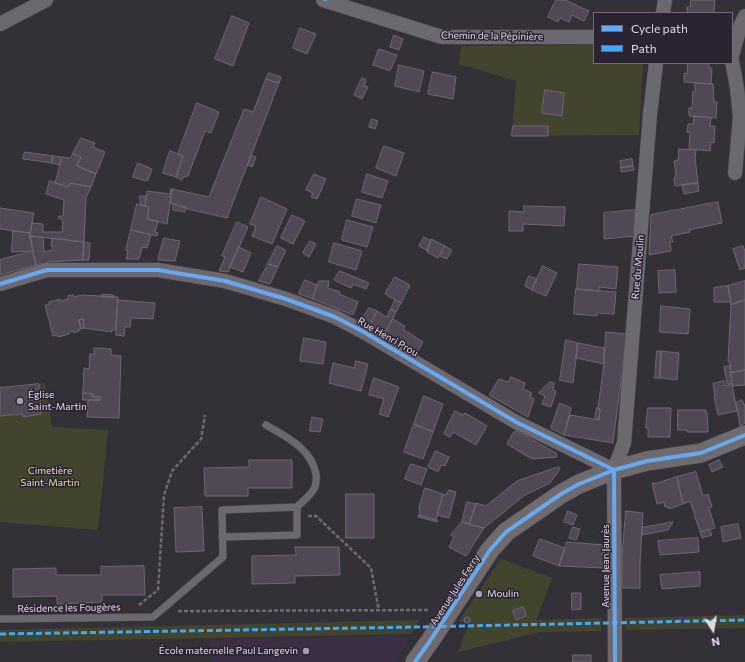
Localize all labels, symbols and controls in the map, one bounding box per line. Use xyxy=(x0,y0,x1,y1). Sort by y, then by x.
legend xyxy=(593,12,733,64)
text: Cycle path xyxy=(631,21,688,35)
street label: Chemin de la Pépinière xyxy=(441,29,543,43)
text: Path xyxy=(631,41,657,55)
street label: Rue du Moulin xyxy=(629,234,647,300)
street label: Rue Henri Prou xyxy=(356,315,420,359)
place label: Église Saint-Martin xyxy=(28,389,87,412)
marker: Église Saint-Martin xyxy=(15,396,25,406)
park label: Cimetière Saint-Martin xyxy=(21,465,79,488)
street label: Avenue Jean Jaurès xyxy=(600,524,612,608)
street label: Avenue Jules Ferry xyxy=(428,552,482,628)
place label: Moulin xyxy=(487,588,519,600)
marker: Moulin xyxy=(474,589,484,599)
street label: Résidence les Fougères xyxy=(17,601,121,615)
north arrow xyxy=(693,610,733,650)
text: N xyxy=(710,635,721,649)
place label: École maternelle Paul Langevin xyxy=(159,645,298,657)
marker: École maternelle Paul Langevin xyxy=(301,646,311,656)

